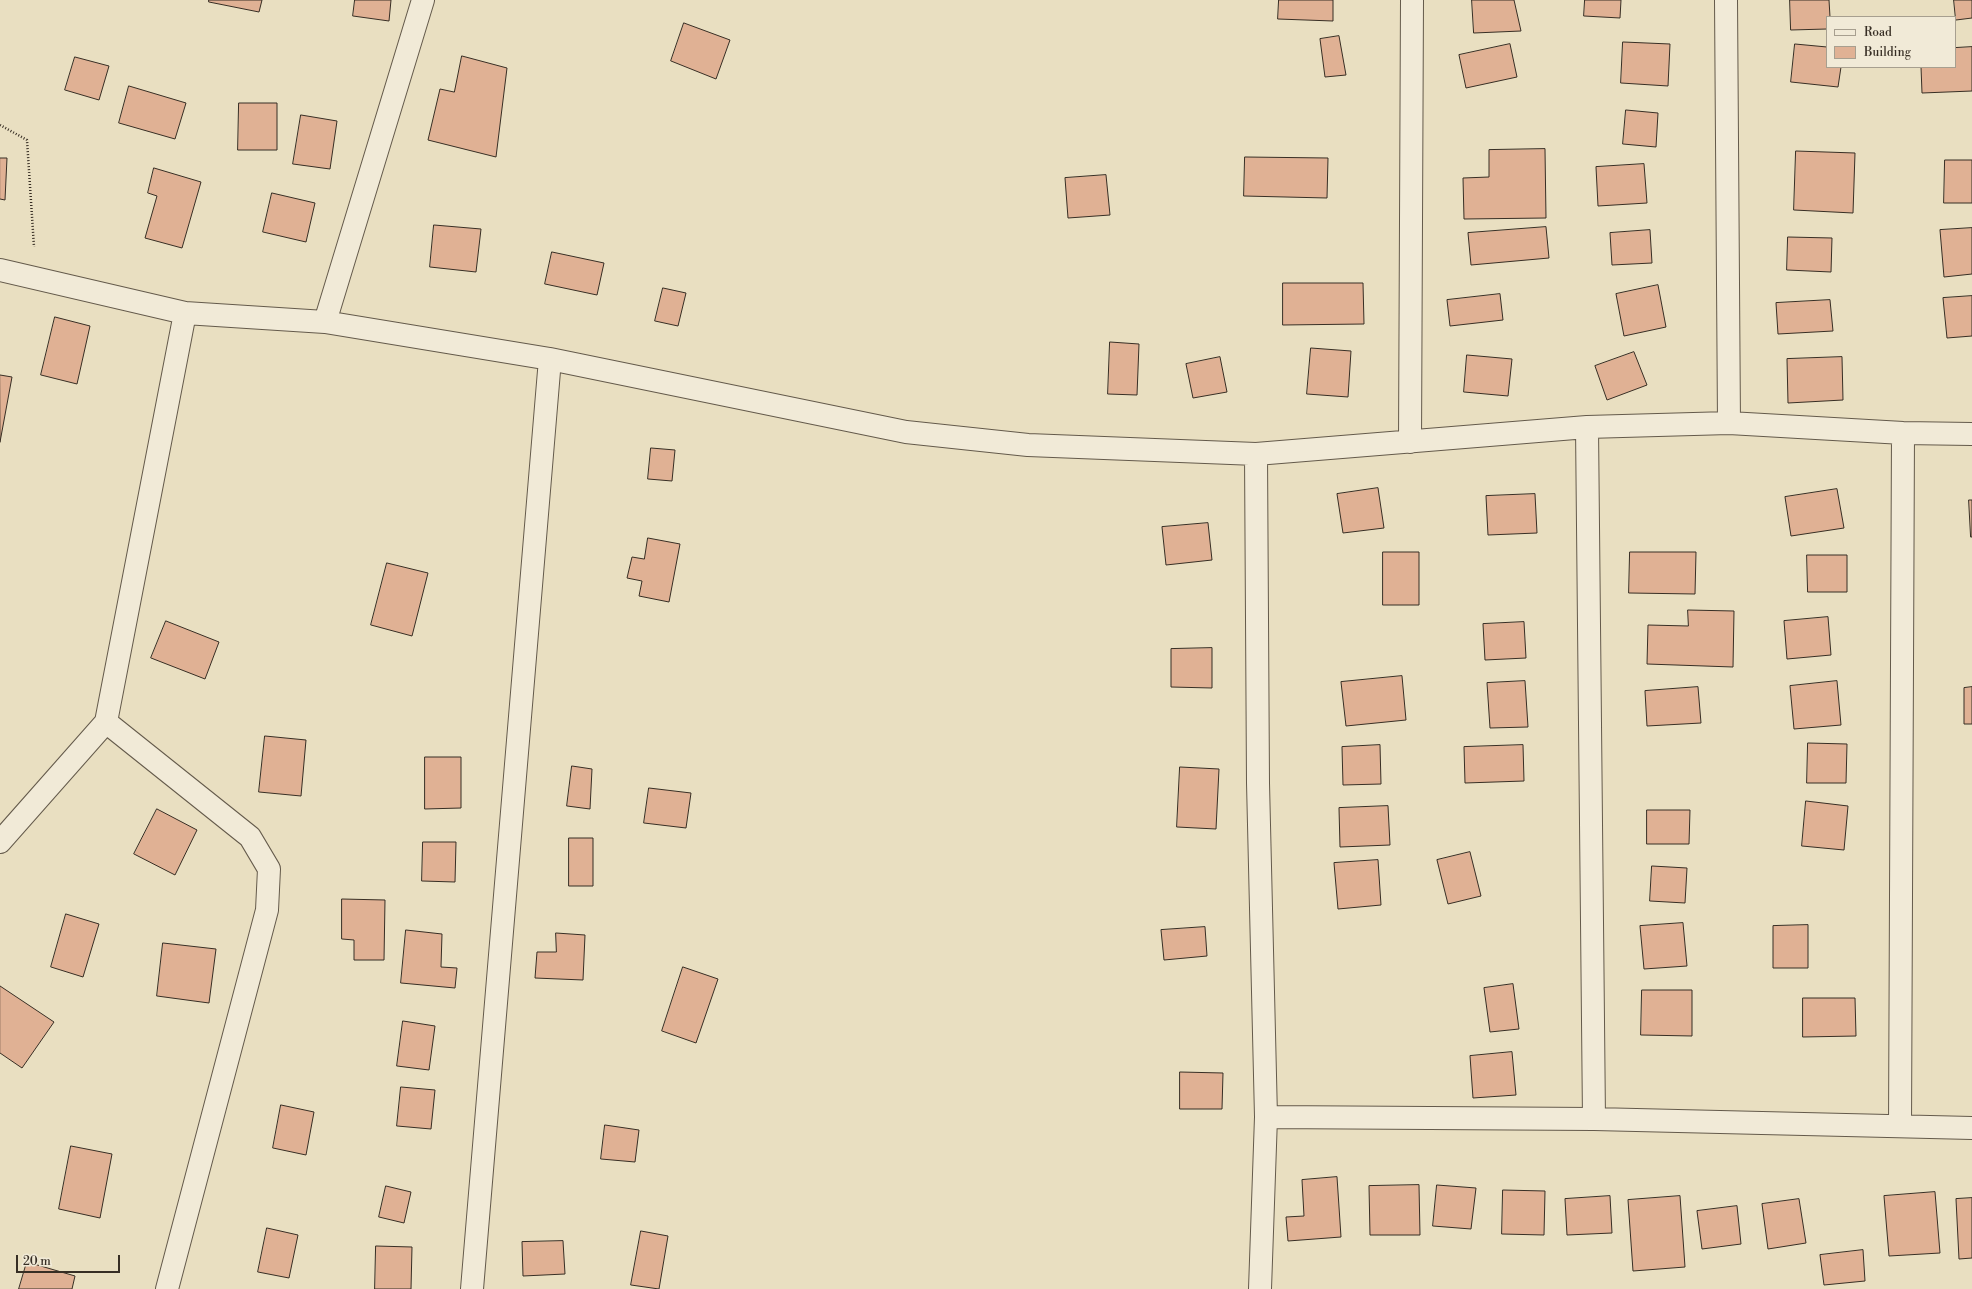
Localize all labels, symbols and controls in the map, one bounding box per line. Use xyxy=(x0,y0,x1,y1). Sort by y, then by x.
legend xyxy=(1826,16,1956,68)
text: Road xyxy=(1864,25,1892,40)
text: Building xyxy=(1864,45,1911,60)
scale bar xyxy=(18,1247,122,1273)
text: 20 m xyxy=(23,1254,51,1269)

